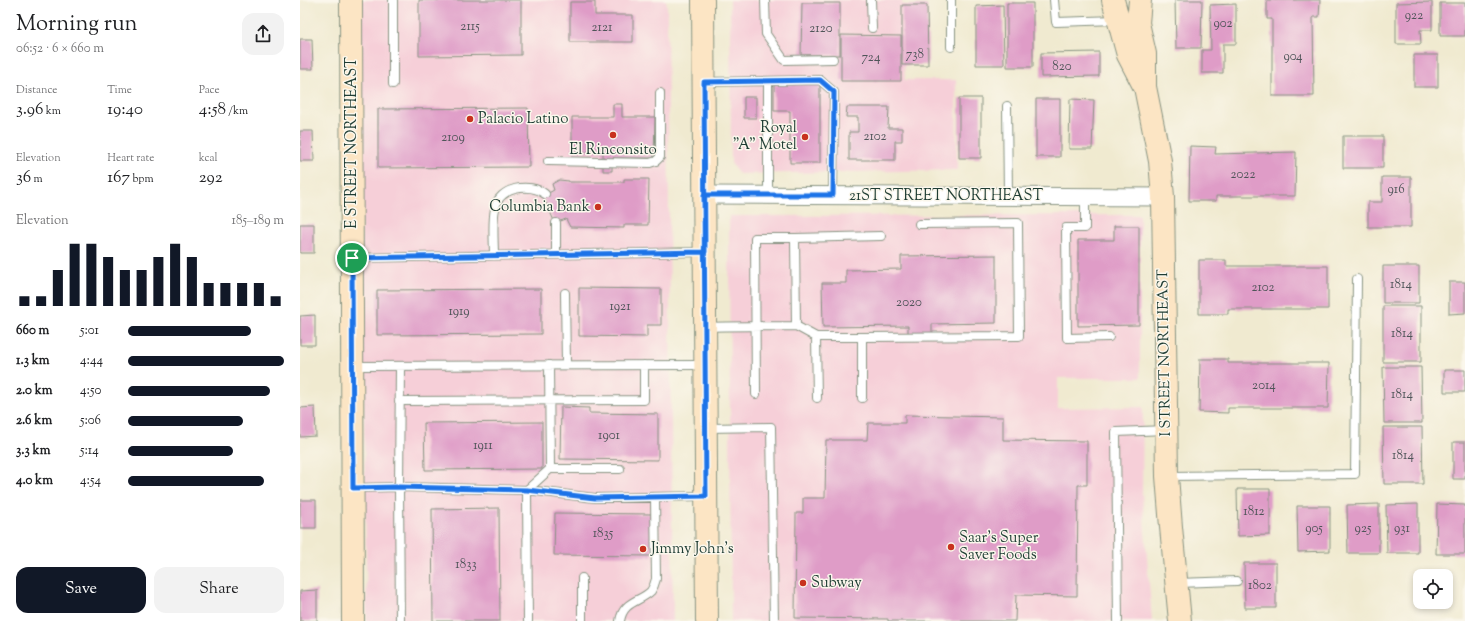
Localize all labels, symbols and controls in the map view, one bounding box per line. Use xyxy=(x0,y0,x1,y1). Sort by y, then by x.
house number: 922 xyxy=(1405,7,1423,25)
text: Morning run xyxy=(16,9,138,41)
button: share xyxy=(242,13,284,55)
house number: 902 xyxy=(1213,15,1233,33)
house number: 2115 xyxy=(460,18,480,36)
house number: 2121 xyxy=(591,19,613,37)
house number: 2120 xyxy=(809,20,833,38)
text: 06:52 · 6 × 660 m xyxy=(16,40,104,58)
house number: 738 xyxy=(906,46,924,64)
house number: 904 xyxy=(1283,48,1303,66)
house number: 724 xyxy=(861,49,881,67)
street label: E STREET NORTHEAST xyxy=(342,57,363,229)
house number: 820 xyxy=(1052,58,1072,76)
text: Distance xyxy=(16,82,57,98)
text: Time xyxy=(107,82,132,98)
text: Pace xyxy=(199,82,220,98)
text: 3.96 xyxy=(16,98,44,122)
text: 19:40 xyxy=(107,98,143,122)
text: 4:58 xyxy=(199,98,226,122)
text: km xyxy=(44,103,61,119)
text: /km xyxy=(226,103,248,119)
place label: Palacio Latino xyxy=(478,109,569,130)
marker: Palacio Latino xyxy=(465,114,475,124)
place label: Royal "A" Motel xyxy=(733,118,797,156)
house number: 2102 xyxy=(863,128,887,146)
house number: 2109 xyxy=(441,129,465,147)
marker: El Rinconsito xyxy=(608,130,618,140)
marker: Royal "A" Motel xyxy=(800,132,810,142)
place label: El Rinconsito xyxy=(569,140,657,161)
text: Elevation xyxy=(16,150,61,166)
text: Heart rate xyxy=(107,150,154,166)
text: kcal xyxy=(199,150,218,166)
text: 36 xyxy=(16,166,31,190)
text: 167 xyxy=(107,166,130,190)
text: 292 xyxy=(199,166,223,190)
house number: 2022 xyxy=(1231,166,1256,184)
text: m xyxy=(31,171,43,187)
text: bpm xyxy=(130,171,154,187)
house number: 916 xyxy=(1387,181,1405,199)
street label: 21ST STREET NORTHEAST xyxy=(849,186,1043,207)
place label: Columbia Bank xyxy=(489,197,590,218)
marker: Columbia Bank xyxy=(593,202,603,212)
text: Elevation xyxy=(16,212,69,230)
text: 185–189 m xyxy=(232,212,284,230)
pin xyxy=(335,241,369,275)
icon: arrive xyxy=(341,247,363,269)
street label: I STREET NORTHEAST xyxy=(1153,269,1177,437)
house number: 1814 xyxy=(1390,276,1412,294)
house number: 2102 xyxy=(1251,279,1275,297)
house number: 2020 xyxy=(896,294,922,312)
house number: 1921 xyxy=(609,298,631,316)
house number: 1919 xyxy=(448,303,470,321)
text: 660 m xyxy=(16,322,49,340)
text: 5:01 xyxy=(80,322,99,340)
house number: 1814 xyxy=(1391,325,1413,343)
text: 1.3 km xyxy=(16,352,50,370)
text: 4:44 xyxy=(80,352,103,370)
house number: 2014 xyxy=(1252,377,1276,395)
text: 2.0 km xyxy=(16,382,53,400)
text: 4:50 xyxy=(80,382,101,400)
house number: 1814 xyxy=(1391,386,1413,404)
text: 2.6 km xyxy=(16,412,52,430)
text: 5:06 xyxy=(80,412,101,430)
house number: 1901 xyxy=(598,427,620,445)
house number: 1911 xyxy=(473,437,493,455)
text: 3.3 km xyxy=(16,442,50,460)
text: 5:14 xyxy=(80,442,99,460)
house number: 1814 xyxy=(1392,447,1414,465)
text: 4.0 km xyxy=(16,472,53,490)
text: 4:54 xyxy=(80,472,101,490)
house number: 1812 xyxy=(1243,503,1265,521)
house number: 905 xyxy=(1305,520,1323,538)
house number: 925 xyxy=(1355,520,1372,538)
house number: 931 xyxy=(1394,520,1411,538)
house number: 1835 xyxy=(593,525,614,543)
place label: Saar's Super Saver Foods xyxy=(959,528,1039,566)
place label: Jimmy John's xyxy=(650,539,734,560)
marker: Saar's Super Saver Foods xyxy=(946,542,956,552)
marker: Jimmy John's xyxy=(638,544,648,554)
house number: 1833 xyxy=(455,556,477,574)
button: Save xyxy=(16,567,146,613)
button: Share xyxy=(154,567,284,613)
map controls xyxy=(1413,569,1453,609)
button: locate xyxy=(1413,569,1453,609)
place label: Subway xyxy=(811,573,862,594)
house number: 1802 xyxy=(1248,577,1272,595)
marker: Subway xyxy=(798,578,808,588)

